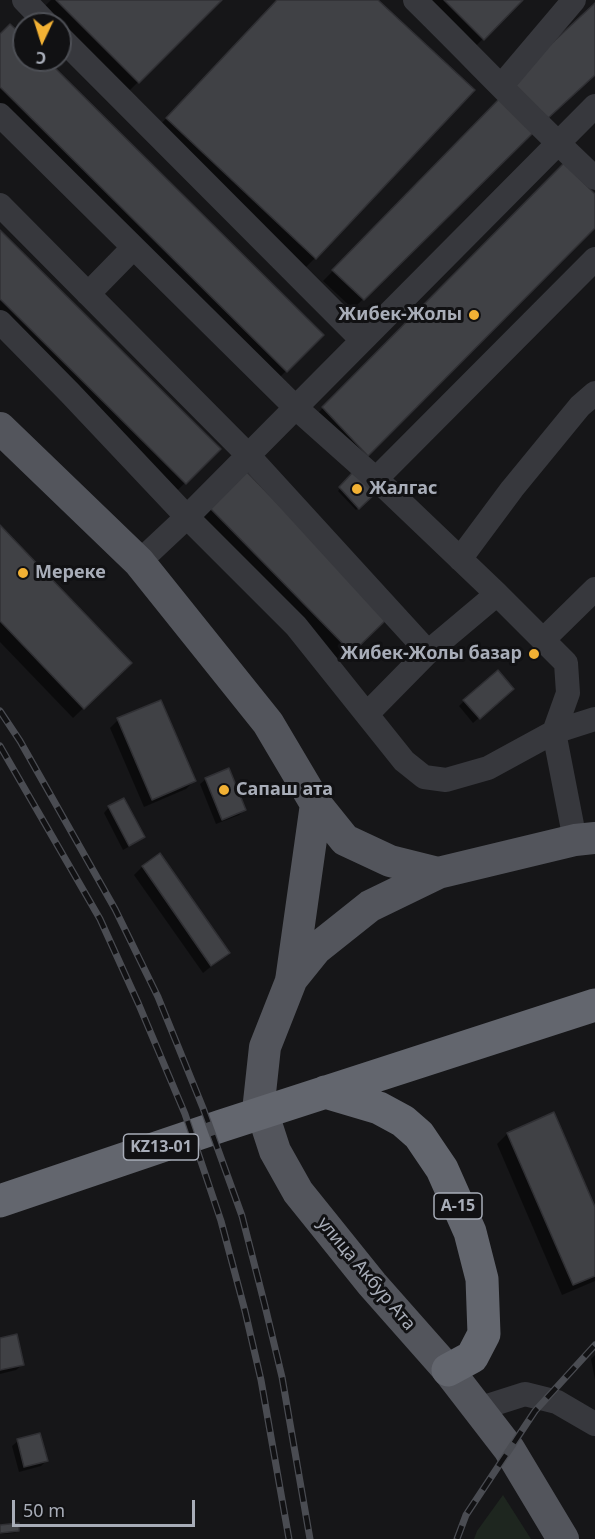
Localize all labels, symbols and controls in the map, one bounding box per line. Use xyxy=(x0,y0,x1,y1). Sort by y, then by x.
north arrow xyxy=(12,12,72,72)
text: С xyxy=(35,47,47,69)
place label: Жибек-Жолы xyxy=(338,304,462,326)
marker: Жибек-Жолы xyxy=(467,308,481,322)
place label: Жалгас xyxy=(369,478,437,500)
marker: Жалгас xyxy=(350,482,364,496)
place label: Мереке xyxy=(35,562,106,584)
marker: Мереке xyxy=(16,566,30,580)
place label: Жибек-Жолы базар xyxy=(340,643,522,665)
marker: Жибек-Жолы базар xyxy=(527,647,541,661)
place label: Сапаш ата xyxy=(236,779,333,801)
marker: Сапаш ата xyxy=(217,783,231,797)
road number: KZ13-01 xyxy=(124,1134,198,1160)
road number: A-15 xyxy=(434,1193,482,1219)
street label: улица Акбур Ата xyxy=(312,1213,420,1335)
scale bar xyxy=(15,1488,198,1526)
text: 50 m xyxy=(23,1498,65,1522)

